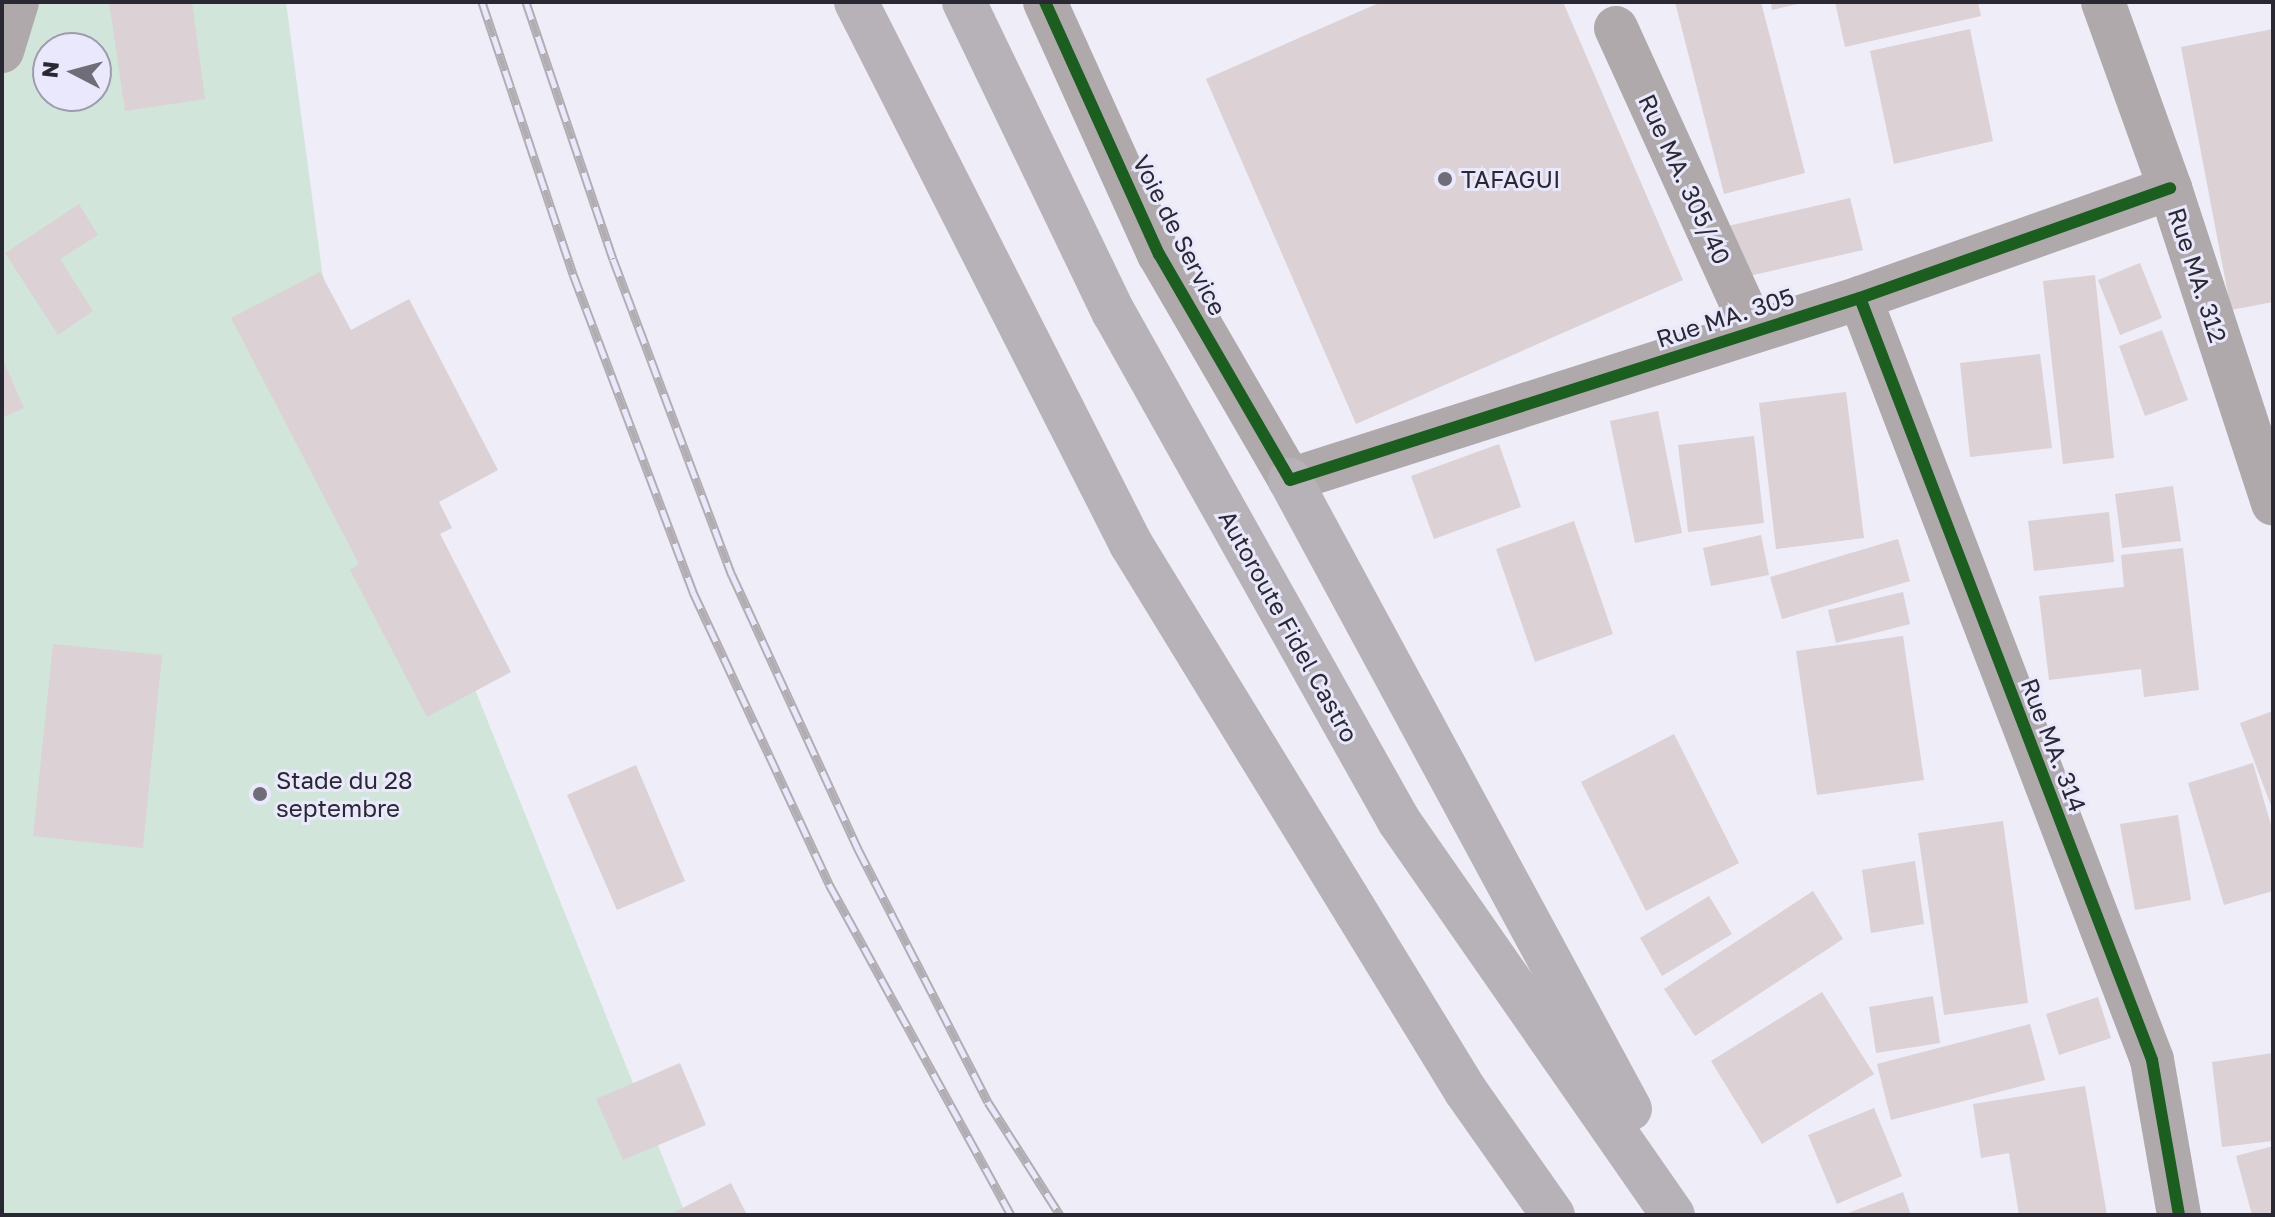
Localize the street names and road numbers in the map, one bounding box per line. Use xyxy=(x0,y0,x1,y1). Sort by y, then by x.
street label: Rue MA. 305/40 xyxy=(1633,89,1737,269)
street label: Voie de Service xyxy=(1127,150,1233,320)
street label: Rue MA. 312 xyxy=(2163,204,2233,346)
street label: Rue MA. 305 xyxy=(1652,281,1798,353)
street label: Autoroute Fidel Castro xyxy=(1213,505,1365,747)
street label: Rue MA. 314 xyxy=(2015,674,2093,816)

